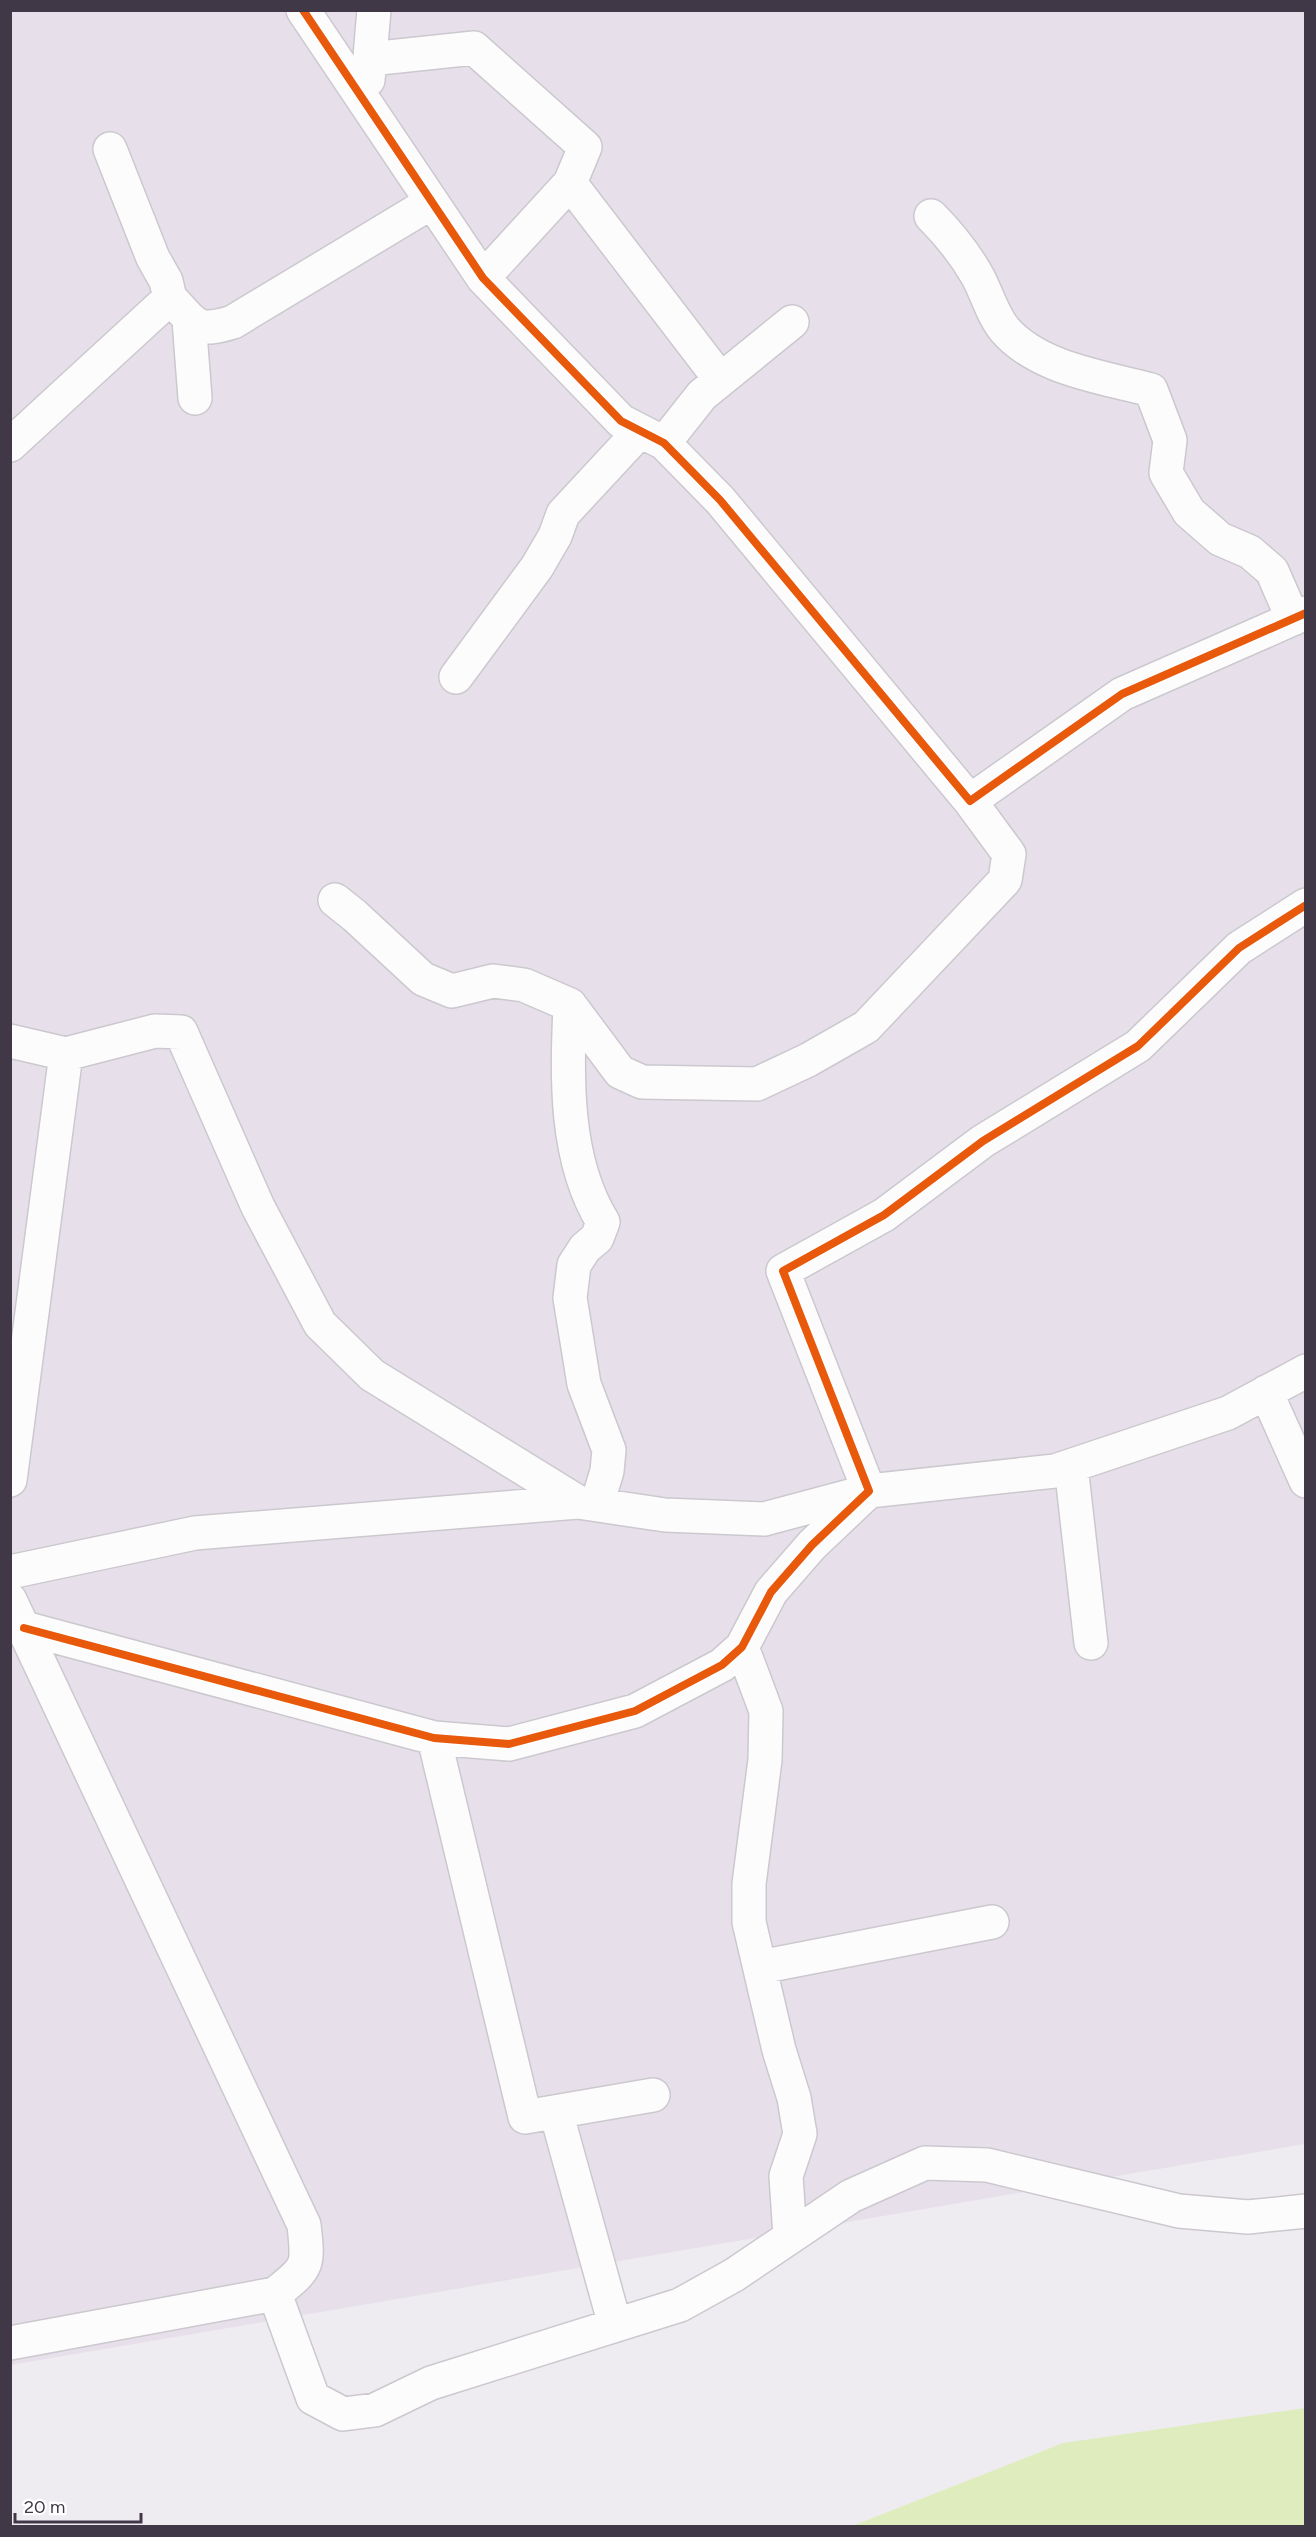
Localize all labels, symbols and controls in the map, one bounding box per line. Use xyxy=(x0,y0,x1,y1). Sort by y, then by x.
scale bar xyxy=(15,2486,141,2524)
text: 20 m xyxy=(24,2496,65,2518)

